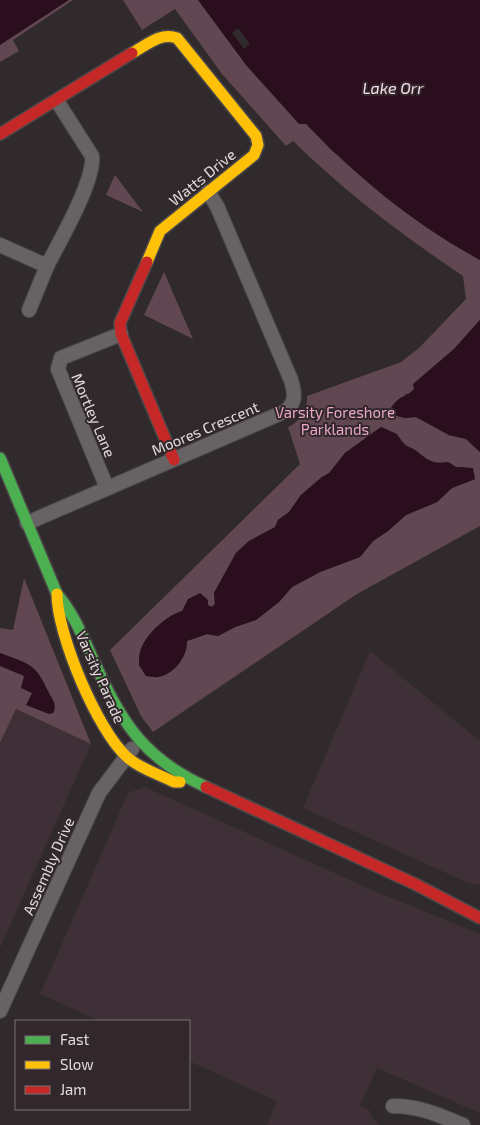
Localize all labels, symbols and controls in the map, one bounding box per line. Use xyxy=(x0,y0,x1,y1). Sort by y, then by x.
water label: Lake Orr xyxy=(362,78,424,97)
street label: Watts Drive xyxy=(165,145,239,209)
street label: Mortley Lane xyxy=(68,370,120,460)
street label: Moores Crescent xyxy=(149,397,262,459)
park label: Varsity Foreshore Parklands xyxy=(275,403,395,438)
street label: Varsity Parade xyxy=(73,628,129,726)
street label: Assembly Drive xyxy=(18,814,78,918)
legend xyxy=(15,1020,190,1110)
text: Fast xyxy=(60,1030,90,1048)
text: Slow xyxy=(60,1055,94,1073)
text: Jam xyxy=(60,1080,86,1098)

